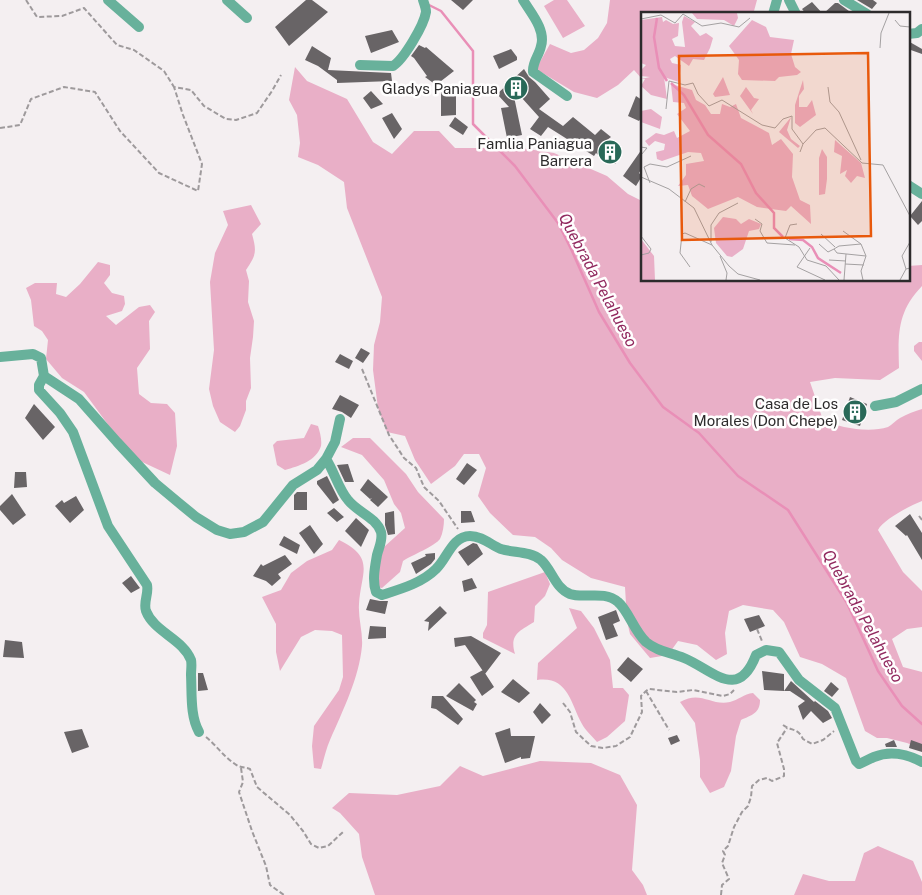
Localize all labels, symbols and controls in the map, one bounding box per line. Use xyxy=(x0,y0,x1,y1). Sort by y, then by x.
inset map xyxy=(641,12,910,281)
building icon: Gladys Paniagua xyxy=(503,75,529,101)
place label: Gladys Paniagua xyxy=(382,80,498,97)
place label: Famlia Paniagua Barrera xyxy=(477,135,592,169)
building icon: Famlia Paniagua Barrera xyxy=(597,139,623,165)
water label: Quebrada Pelahueso xyxy=(555,210,642,351)
place label: Casa de Los Morales (Don Chepe) xyxy=(694,395,838,429)
building icon: Casa de Los Morales (Don Chepe) xyxy=(842,399,868,425)
water label: Quebrada Pelahueso xyxy=(819,546,908,686)

